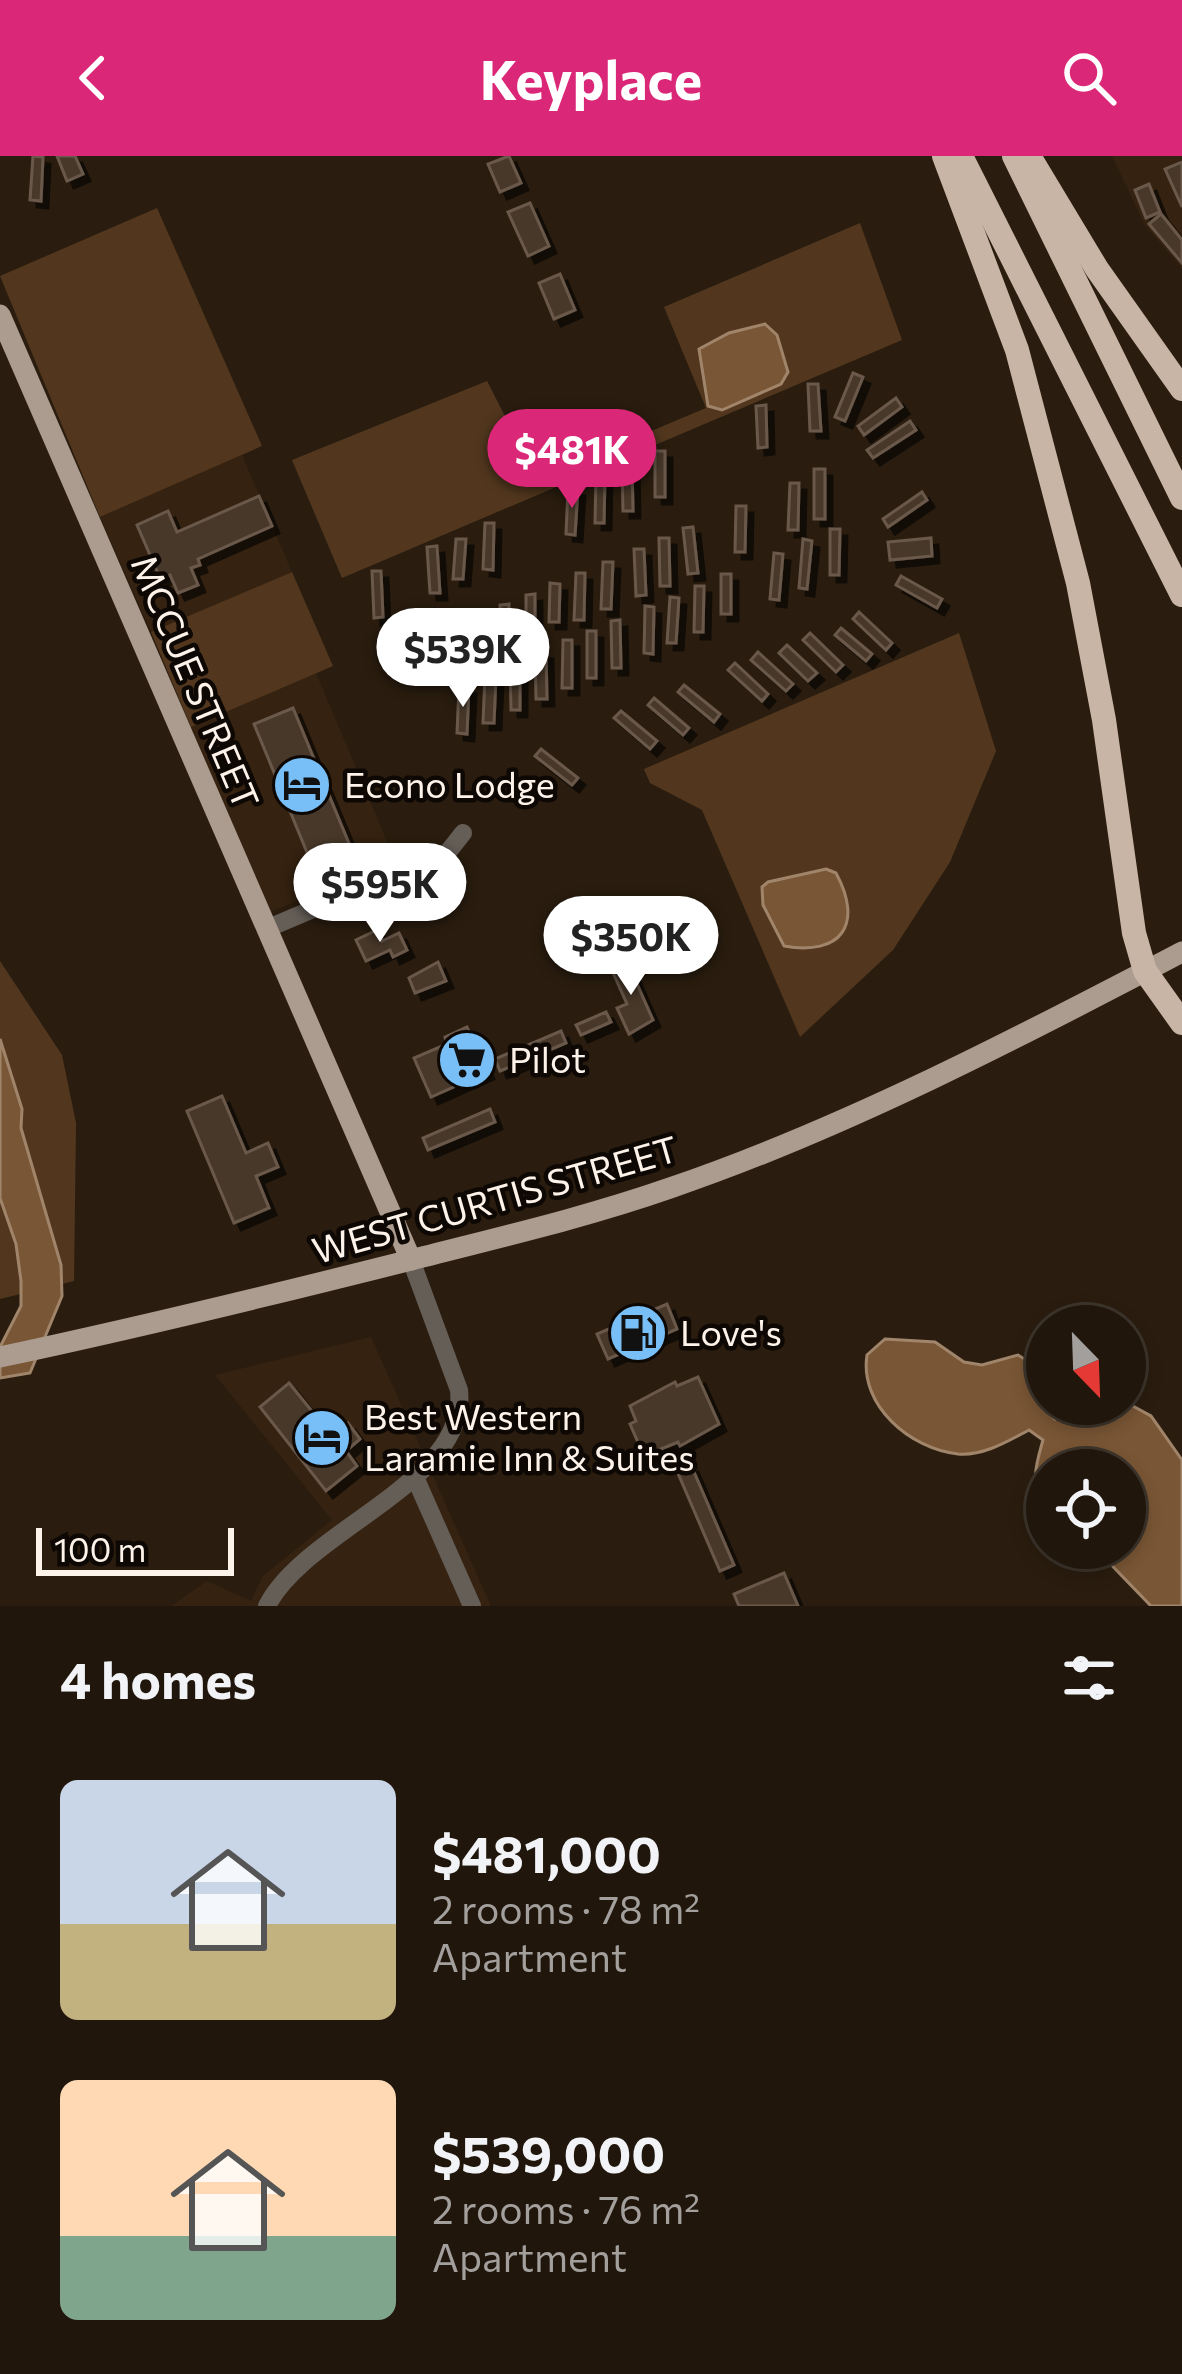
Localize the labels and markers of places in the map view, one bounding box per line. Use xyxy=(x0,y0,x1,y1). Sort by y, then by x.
pin: $481K xyxy=(488,409,656,511)
pin: $539K xyxy=(379,608,547,710)
hotel icon: Econo Lodge xyxy=(271,754,333,816)
place label: Econo Lodge xyxy=(344,761,555,805)
pin: $595K xyxy=(296,843,464,945)
pin: $350K xyxy=(547,896,715,998)
supermarket icon: Pilot xyxy=(436,1029,498,1091)
place label: Pilot xyxy=(509,1036,586,1080)
fuel station icon: Love's xyxy=(607,1302,669,1364)
place label: Love's xyxy=(680,1309,782,1353)
place label: Best Western Laramie Inn & Suites xyxy=(364,1393,695,1478)
hotel icon: Best Western Laramie Inn & Suites xyxy=(291,1407,353,1469)

